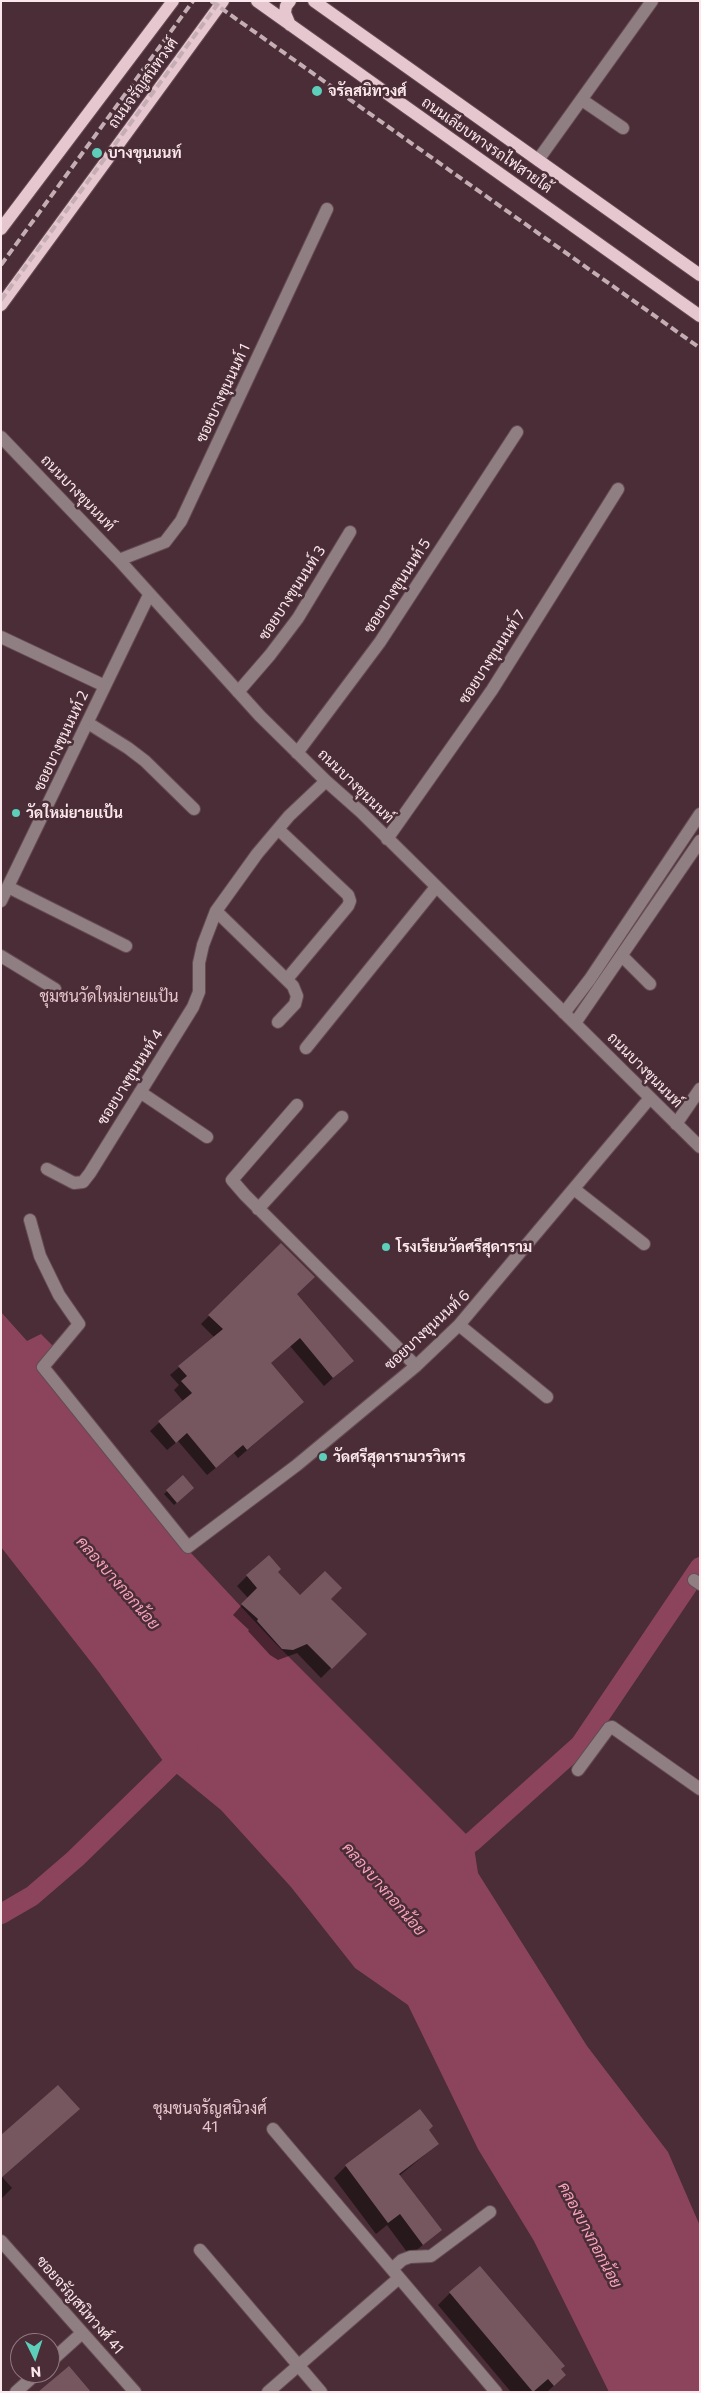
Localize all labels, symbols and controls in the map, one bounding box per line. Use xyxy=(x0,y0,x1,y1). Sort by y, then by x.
street label: ถนนจรัญสนิทวงศ์ xyxy=(104,34,182,132)
place label: จรัลสนิทวงศ์ xyxy=(328,82,407,100)
marker: จรัลสนิทวงศ์ xyxy=(310,84,324,98)
street label: ถนนเลียบทางรถไฟสายใต้ xyxy=(418,93,556,197)
place label: บางขุนนนท์ xyxy=(108,144,182,162)
marker: บางขุนนนท์ xyxy=(90,146,104,160)
street label: ซอยบางขุนนนท์ 1 xyxy=(192,341,254,445)
street label: ถนนบางขุนนนท์ xyxy=(37,451,119,535)
street label: ซอยบางขุนนนท์ 5 xyxy=(360,535,434,637)
street label: ซอยบางขุนนนท์ 3 xyxy=(255,542,329,644)
street label: ซอยบางขุนนนท์ 7 xyxy=(455,607,529,707)
street label: ซอยบางขุนนนท์ 2 xyxy=(30,688,92,794)
street label: ถนนบางขุนนนท์ xyxy=(314,745,398,827)
place label: วัดใหม่ยายแป้น xyxy=(26,804,123,822)
marker: วัดใหม่ยายแป้น xyxy=(10,807,22,819)
district label: ชุมชนวัดใหม่ยายแป้น xyxy=(39,987,179,1007)
street label: ซอยบางขุนนนท์ 4 xyxy=(93,1026,167,1128)
street label: ถนนบางขุนนนท์ xyxy=(604,1029,686,1111)
place label: โรงเรียนวัดศรีสุดาราม xyxy=(396,1238,532,1256)
marker: โรงเรียนวัดศรีสุดาราม xyxy=(380,1241,392,1253)
street label: ซอยบางขุนนนท์ 6 xyxy=(381,1286,473,1374)
place label: วัดศรีสุดารามวรวิหาร xyxy=(333,1448,466,1466)
marker: วัดศรีสุดารามวรวิหาร xyxy=(317,1451,329,1463)
water label: คลองบางกอกน้อย xyxy=(72,1532,164,1634)
water label: คลองบางกอกน้อย xyxy=(338,1838,430,1940)
district label: ชุมชนจรัญสนิวงศ์ 41 xyxy=(153,2099,267,2137)
water label: คลองบางกอกน้อย xyxy=(554,2179,626,2291)
street label: ซอยจรัญสนิทวงศ์ 41 xyxy=(32,2252,128,2358)
north arrow xyxy=(10,2333,60,2383)
text: N xyxy=(30,2364,42,2381)

